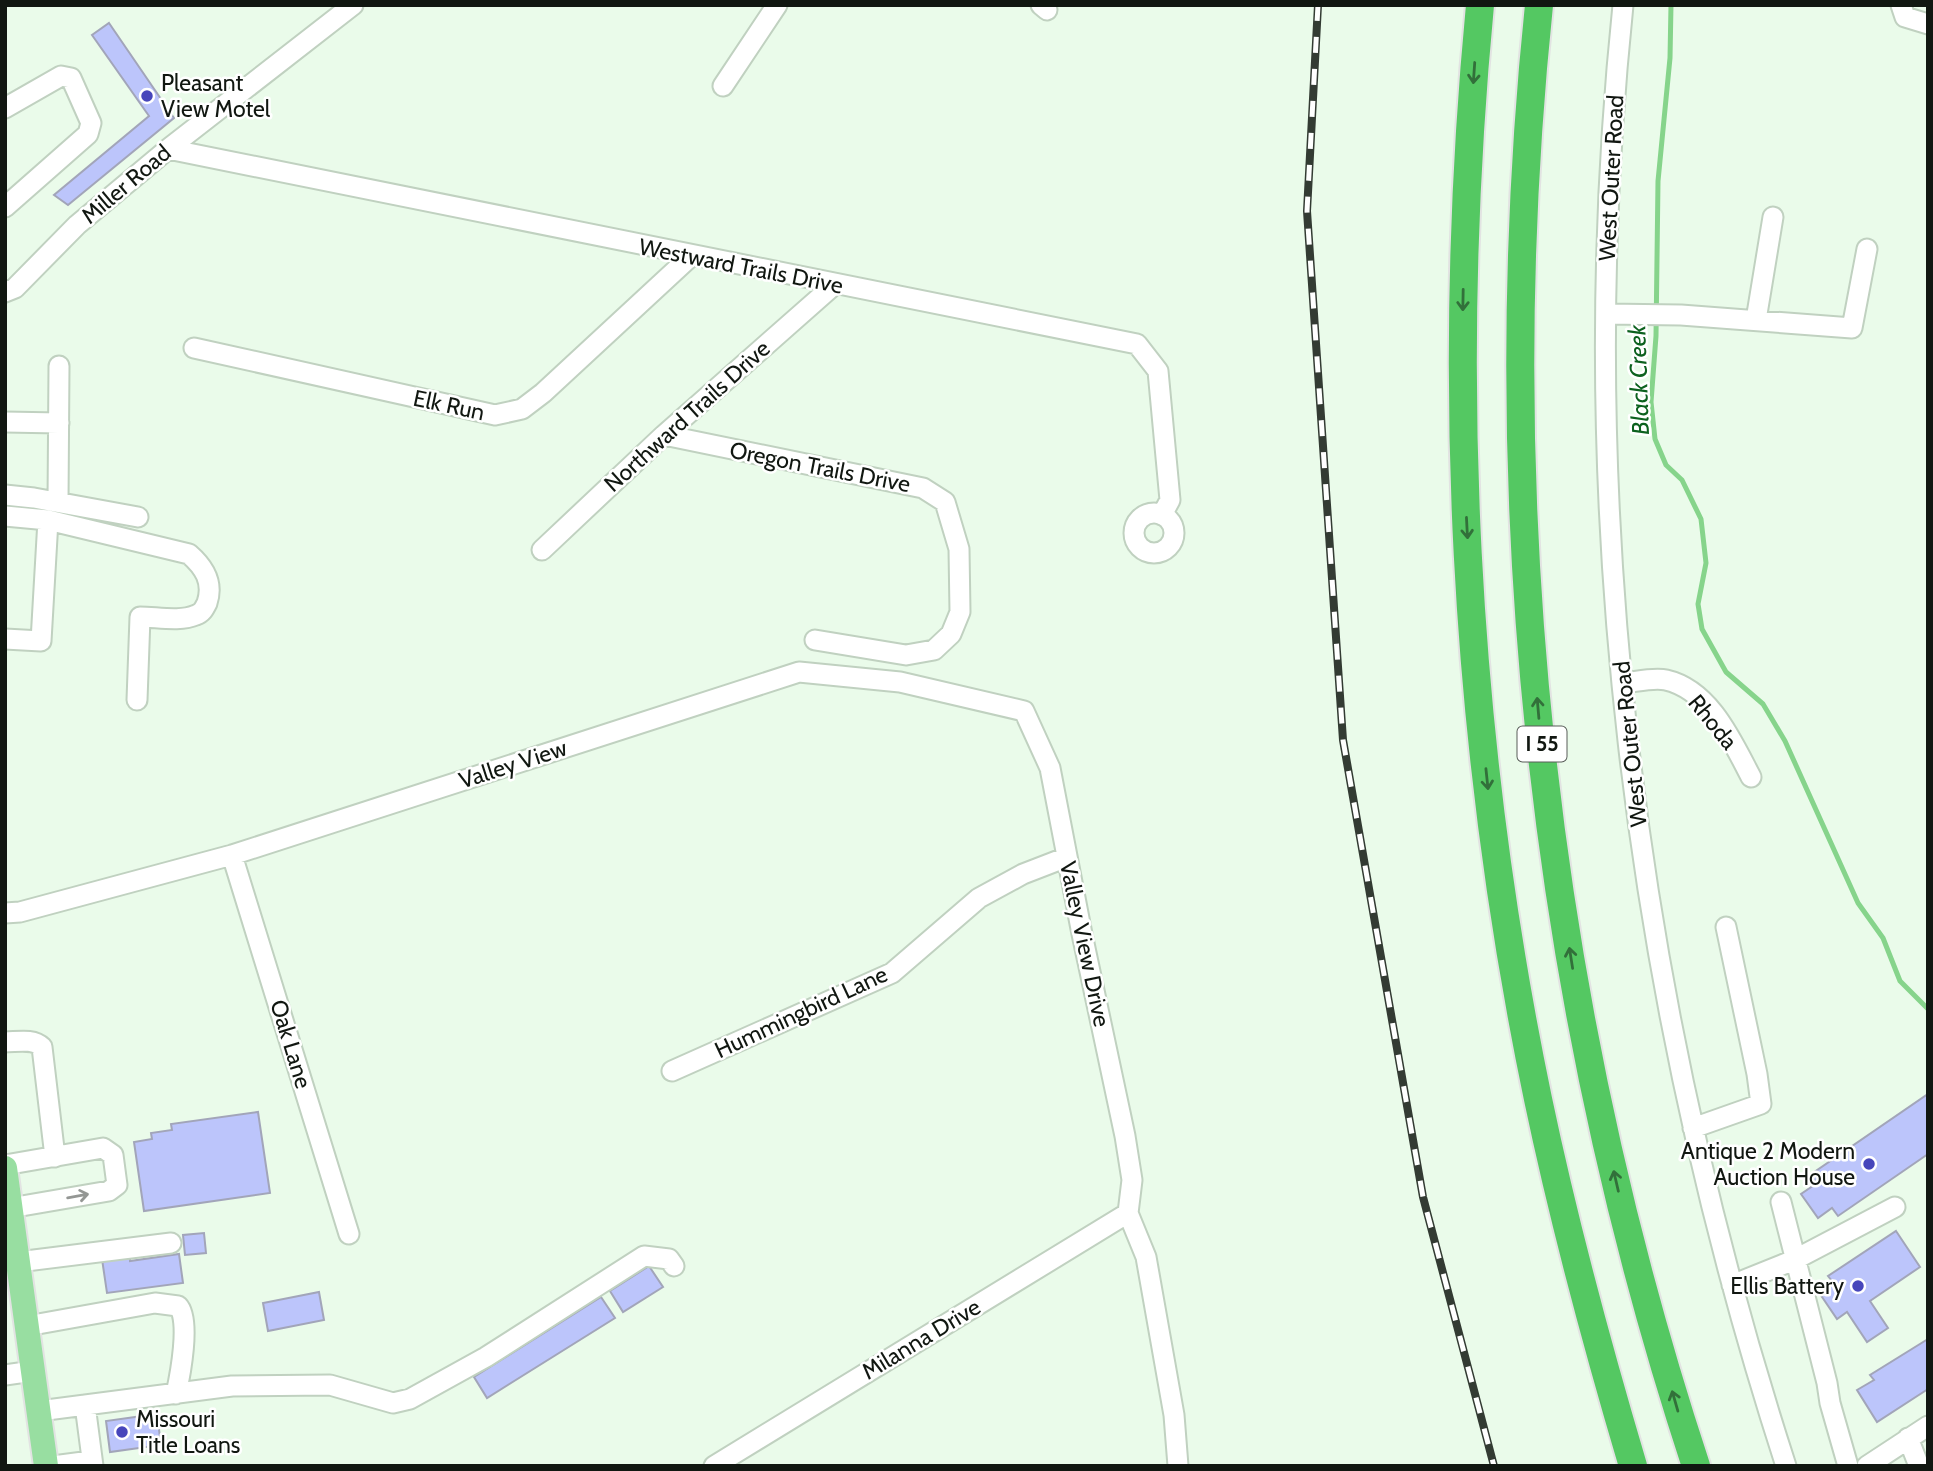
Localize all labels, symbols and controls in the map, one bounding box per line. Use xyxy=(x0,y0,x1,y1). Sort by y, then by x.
one-way arrow xyxy=(1467,61,1480,84)
place label: Pleasant View Motel xyxy=(161,69,271,123)
marker: Pleasant View Motel xyxy=(139,88,155,104)
street label: West Outer Road xyxy=(1593,94,1629,262)
street label: Miller Road xyxy=(76,139,176,229)
street label: Westward Trails Drive xyxy=(637,232,846,300)
one-way arrow xyxy=(1456,289,1470,312)
water label: Black Creek xyxy=(1622,324,1655,436)
street label: Northward Trails Drive xyxy=(598,334,776,498)
street label: Elk Run xyxy=(411,384,487,426)
street label: Oregon Trails Drive xyxy=(727,436,913,498)
one-way arrow xyxy=(1460,516,1473,539)
street label: West Outer Road xyxy=(1607,660,1653,828)
street label: Rhoda xyxy=(1682,689,1744,755)
one-way arrow xyxy=(1531,697,1544,720)
road number: I 55 xyxy=(1518,726,1566,762)
street label: Valley View xyxy=(456,733,571,795)
one-way arrow xyxy=(1481,767,1494,790)
street label: Valley View Drive xyxy=(1054,859,1116,1030)
one-way arrow xyxy=(1564,947,1577,970)
street label: Hummingbird Lane xyxy=(710,960,892,1064)
street label: Oak Lane xyxy=(264,996,318,1092)
place label: Antique 2 Modern Auction House xyxy=(1681,1137,1855,1191)
marker: Antique 2 Modern Auction House xyxy=(1861,1156,1877,1172)
one-way arrow xyxy=(1609,1170,1623,1193)
one-way arrow xyxy=(66,1189,89,1202)
place label: Ellis Battery xyxy=(1730,1272,1844,1300)
marker: Ellis Battery xyxy=(1850,1278,1866,1294)
street label: Milanna Drive xyxy=(857,1293,986,1385)
one-way arrow xyxy=(1668,1390,1681,1412)
place label: Missouri Title Loans xyxy=(136,1405,240,1459)
marker: Missouri Title Loans xyxy=(114,1424,130,1440)

